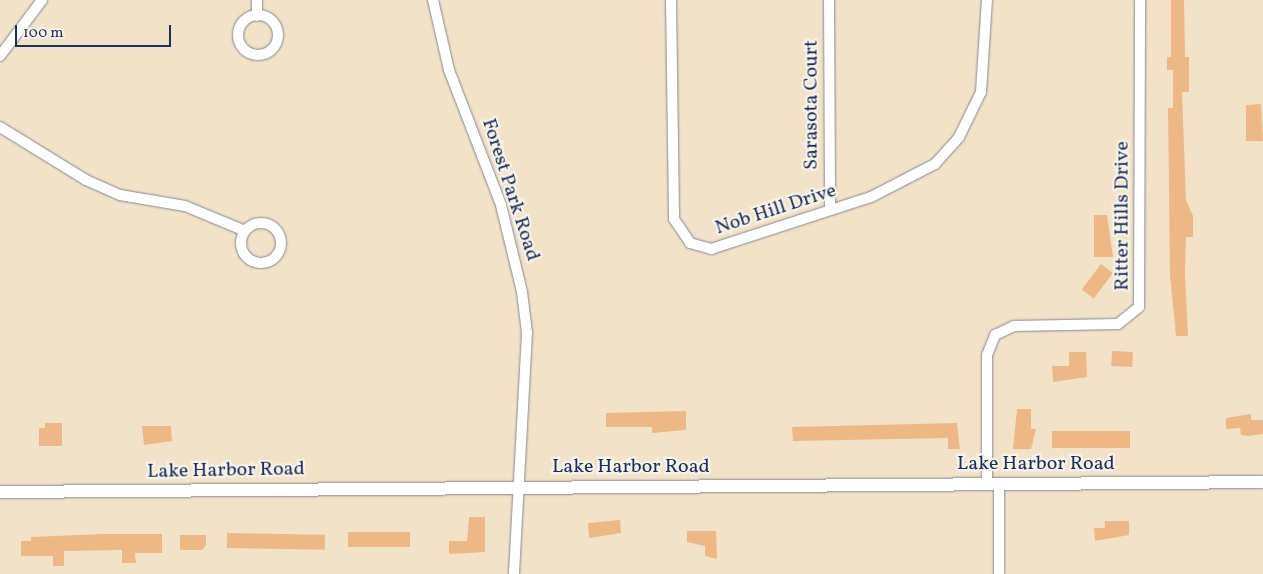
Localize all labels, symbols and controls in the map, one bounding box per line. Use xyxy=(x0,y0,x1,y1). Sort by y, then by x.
scale bar xyxy=(18,15,174,47)
text: 100 m xyxy=(23,23,63,44)
street label: Sarasota Court xyxy=(800,40,824,170)
street label: Forest Park Road xyxy=(476,116,544,264)
street label: Ritter Hills Drive xyxy=(1111,141,1135,291)
street label: Nob Hill Drive xyxy=(712,179,840,241)
street label: Lake Harbor Road xyxy=(957,452,1115,476)
street label: Lake Harbor Road xyxy=(552,455,710,479)
street label: Lake Harbor Road xyxy=(147,458,305,484)

